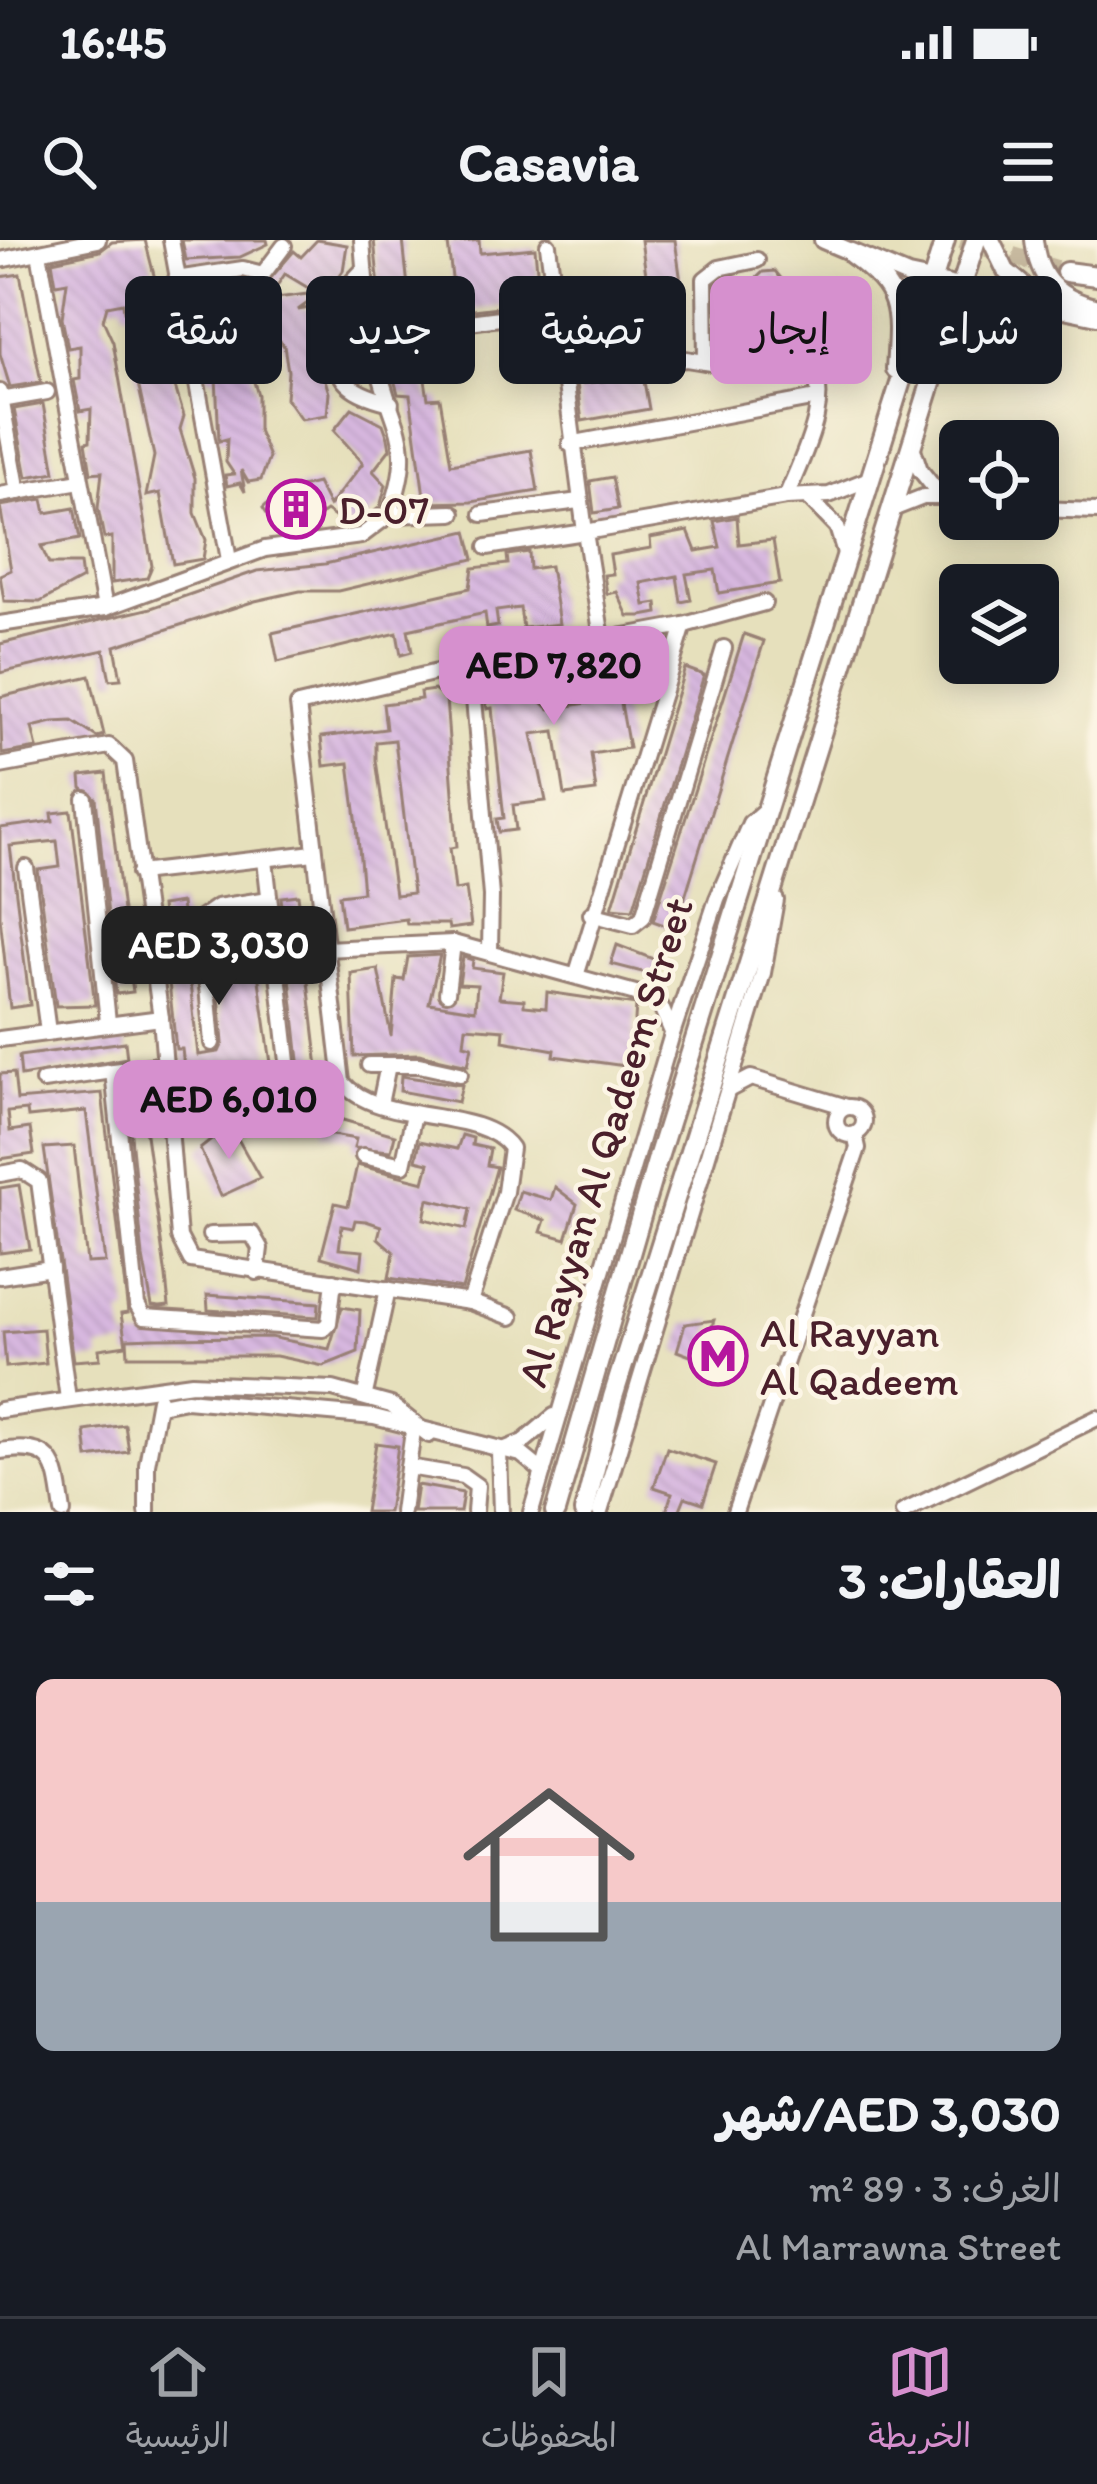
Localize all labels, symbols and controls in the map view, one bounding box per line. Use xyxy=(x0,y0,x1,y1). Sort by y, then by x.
text: 16:45 xyxy=(60,15,166,69)
icon: search xyxy=(36,129,102,195)
icon: menu xyxy=(995,129,1061,195)
text: Casavia xyxy=(458,130,639,195)
chip: شقة xyxy=(125,276,282,384)
chip: جديد xyxy=(306,276,475,384)
chip: تصفية xyxy=(499,276,686,384)
chip: إيجار xyxy=(710,276,872,384)
chip: شراء xyxy=(896,276,1062,384)
map controls xyxy=(939,420,1059,684)
button: locate xyxy=(939,420,1059,540)
building icon: D-07 xyxy=(265,478,327,540)
place label: D-07 xyxy=(338,484,429,535)
button: layers xyxy=(939,564,1059,684)
pin: AED 7,820 xyxy=(417,626,691,728)
text: AED 7,820 xyxy=(466,641,642,688)
street label: Al Rayyan Al Qadeem Street xyxy=(506,891,704,1393)
pin: AED 3,030 xyxy=(82,906,356,1008)
text: AED 3,030 xyxy=(128,921,310,968)
pin: AED 6,010 xyxy=(92,1060,366,1162)
text: AED 6,010 xyxy=(140,1075,318,1122)
place label: Al Rayyan Al Qadeem xyxy=(760,1307,959,1406)
metro station icon: Al Rayyan Al Qadeem xyxy=(687,1325,749,1387)
text: العقارات: 3 xyxy=(838,1550,1061,1611)
icon: filters xyxy=(36,1551,102,1617)
icon: home xyxy=(441,1757,657,1973)
text: AED 3,030/شهر xyxy=(718,2083,1061,2144)
text: الغرف: 3 · 89 m² xyxy=(809,2165,1061,2212)
text: Al Marrawna Street xyxy=(736,2223,1061,2270)
tab: الرئيسية xyxy=(126,2339,229,2465)
tab: المحفوظات xyxy=(481,2339,617,2465)
tab: الخريطة xyxy=(868,2339,971,2465)

